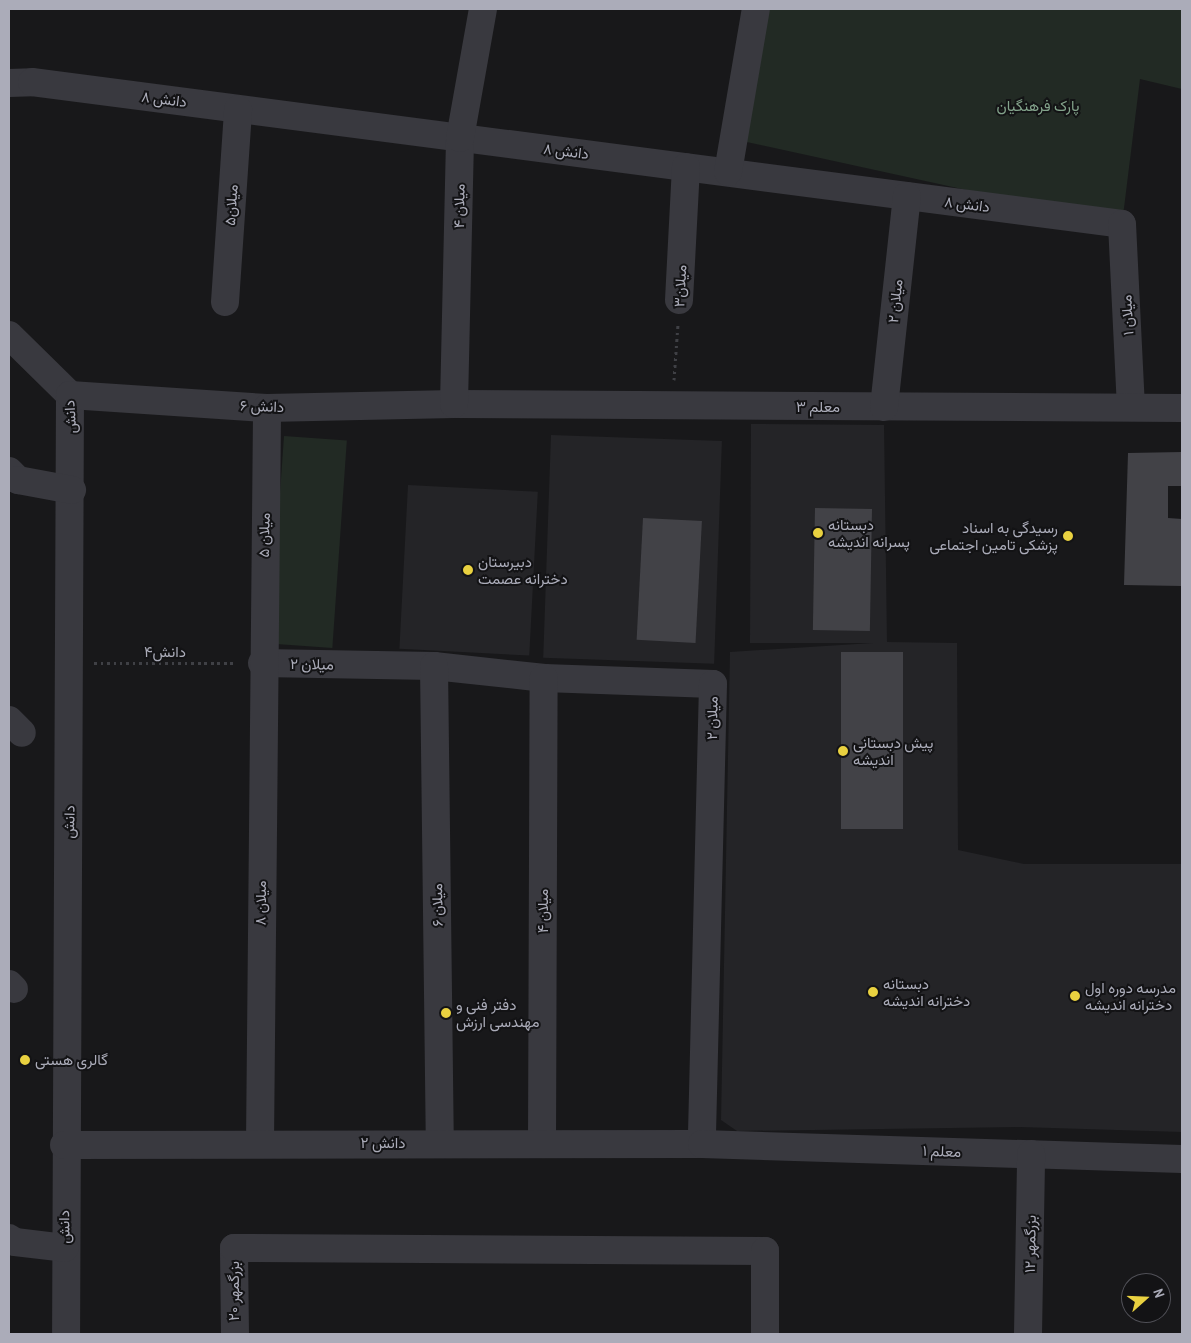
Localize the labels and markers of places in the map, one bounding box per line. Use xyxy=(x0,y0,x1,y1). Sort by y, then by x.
place label: دبستانه پسرانه اندیشه xyxy=(828,515,910,550)
place label: رسیدگی به اسناد پزشکی تامین اجتماعی xyxy=(929,518,1058,553)
marker: دبستانه پسرانه اندیشه xyxy=(812,527,824,539)
marker: رسیدگی به اسناد پزشکی تامین اجتماعی xyxy=(1062,530,1074,542)
place label: دبیرستان دخترانه عصمت xyxy=(478,552,568,587)
marker: دبیرستان دخترانه عصمت xyxy=(462,564,474,576)
place label: پیش دبستانی اندیشه xyxy=(853,733,934,768)
marker: پیش دبستانی اندیشه xyxy=(837,745,849,757)
place label: دبستانه دخترانه اندیشه xyxy=(883,974,970,1009)
place label: مدرسه دوره اول دخترانه اندیشه xyxy=(1085,978,1176,1013)
marker: دبستانه دخترانه اندیشه xyxy=(867,986,879,998)
marker: مدرسه دوره اول دخترانه اندیشه xyxy=(1069,990,1081,1002)
place label: دفتر فنی و مهندسی ارزش xyxy=(456,995,540,1030)
marker: دفتر فنی و مهندسی ارزش xyxy=(440,1007,452,1019)
place label: گالری هستی xyxy=(35,1051,108,1069)
marker: گالری هستی xyxy=(19,1054,31,1066)

